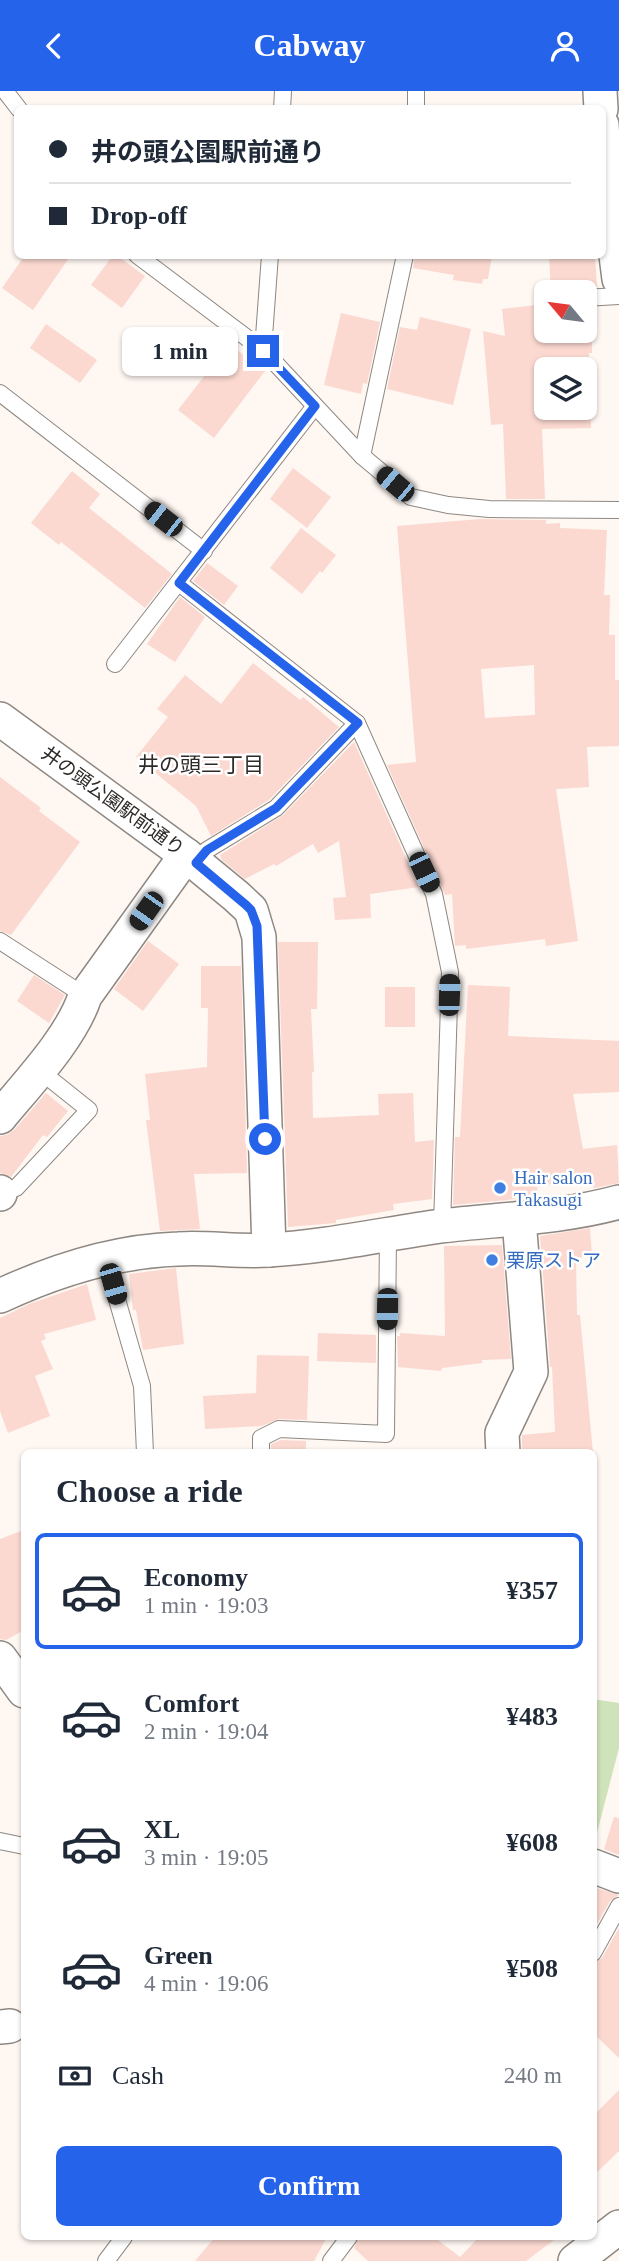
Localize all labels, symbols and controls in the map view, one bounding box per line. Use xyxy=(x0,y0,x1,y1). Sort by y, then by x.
icon: back xyxy=(35,27,73,65)
text: Cabway xyxy=(253,27,366,63)
icon: person xyxy=(546,27,584,65)
text: 井の頭公園駅前通り xyxy=(91,138,325,167)
text: Drop-off xyxy=(91,201,187,230)
north arrow xyxy=(534,280,597,343)
map controls xyxy=(534,280,597,420)
callout: 1 min xyxy=(123,327,238,375)
route end xyxy=(247,335,279,367)
text: 1 min xyxy=(152,339,208,364)
button: layers xyxy=(534,357,597,420)
car xyxy=(373,462,418,506)
car xyxy=(140,498,187,540)
street label: 井の頭公園駅前通り xyxy=(38,742,188,860)
district label: 井の頭三丁目 xyxy=(138,753,264,777)
car xyxy=(406,849,443,895)
car xyxy=(126,888,167,934)
car xyxy=(438,974,461,1016)
route start xyxy=(249,1123,281,1155)
place label: Hair salon Takasugi xyxy=(514,1167,593,1210)
marker: Hair salon Takasugi xyxy=(492,1180,508,1196)
place label: 栗原ストア xyxy=(506,1250,601,1271)
marker: 栗原ストア xyxy=(484,1252,500,1268)
car xyxy=(98,1261,129,1307)
car xyxy=(377,1288,398,1330)
text: Choose a ride xyxy=(56,1473,243,1509)
icon: car xyxy=(60,1560,123,1623)
text: Economy xyxy=(144,1563,248,1592)
text: ¥357 xyxy=(506,1576,558,1605)
text: 1 min · 19:03 xyxy=(144,1593,269,1618)
icon: car xyxy=(60,1686,123,1749)
text: Comfort xyxy=(144,1689,239,1718)
text: ¥483 xyxy=(506,1702,558,1731)
text: 2 min · 19:04 xyxy=(144,1719,269,1744)
icon: car xyxy=(60,1812,123,1875)
text: XL xyxy=(144,1815,180,1844)
text: ¥608 xyxy=(506,1828,558,1857)
text: 3 min · 19:05 xyxy=(144,1845,269,1870)
icon: car xyxy=(60,1938,123,2001)
text: Green xyxy=(144,1941,213,1970)
text: ¥508 xyxy=(506,1954,558,1983)
text: 4 min · 19:06 xyxy=(144,1971,269,1996)
icon: cash xyxy=(56,2057,94,2095)
text: Cash xyxy=(112,2061,164,2090)
text: 240 m xyxy=(504,2063,562,2088)
button: Confirm xyxy=(56,2146,562,2226)

